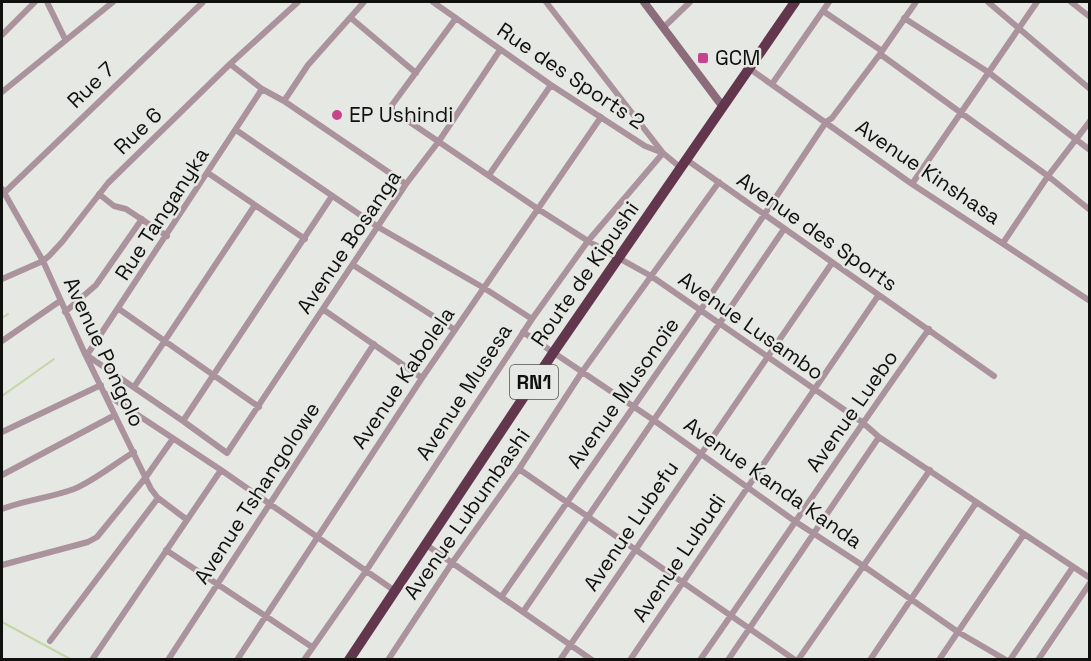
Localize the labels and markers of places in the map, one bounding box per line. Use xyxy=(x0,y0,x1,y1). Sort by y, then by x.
place label: GCM xyxy=(715,44,761,71)
marker: GCM xyxy=(696,51,710,65)
place label: EP Ushindi xyxy=(349,101,453,128)
marker: EP Ushindi xyxy=(330,108,344,122)

